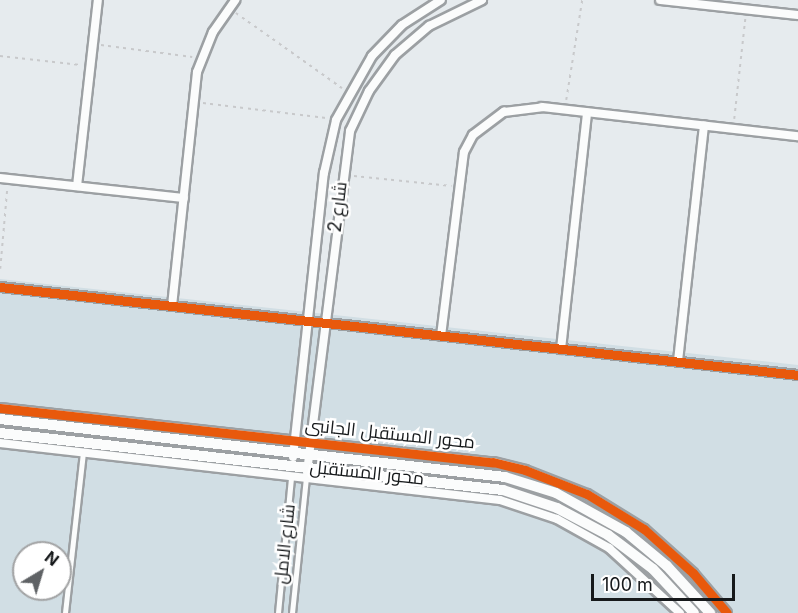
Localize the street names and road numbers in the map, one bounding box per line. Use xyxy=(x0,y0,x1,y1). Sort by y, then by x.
street label: شارع 2 xyxy=(324,180,352,234)
street label: محور المستقبل الجانبى xyxy=(304,414,476,454)
street label: محور المستقبل xyxy=(309,456,425,490)
street label: شارع الامل xyxy=(270,503,300,585)

